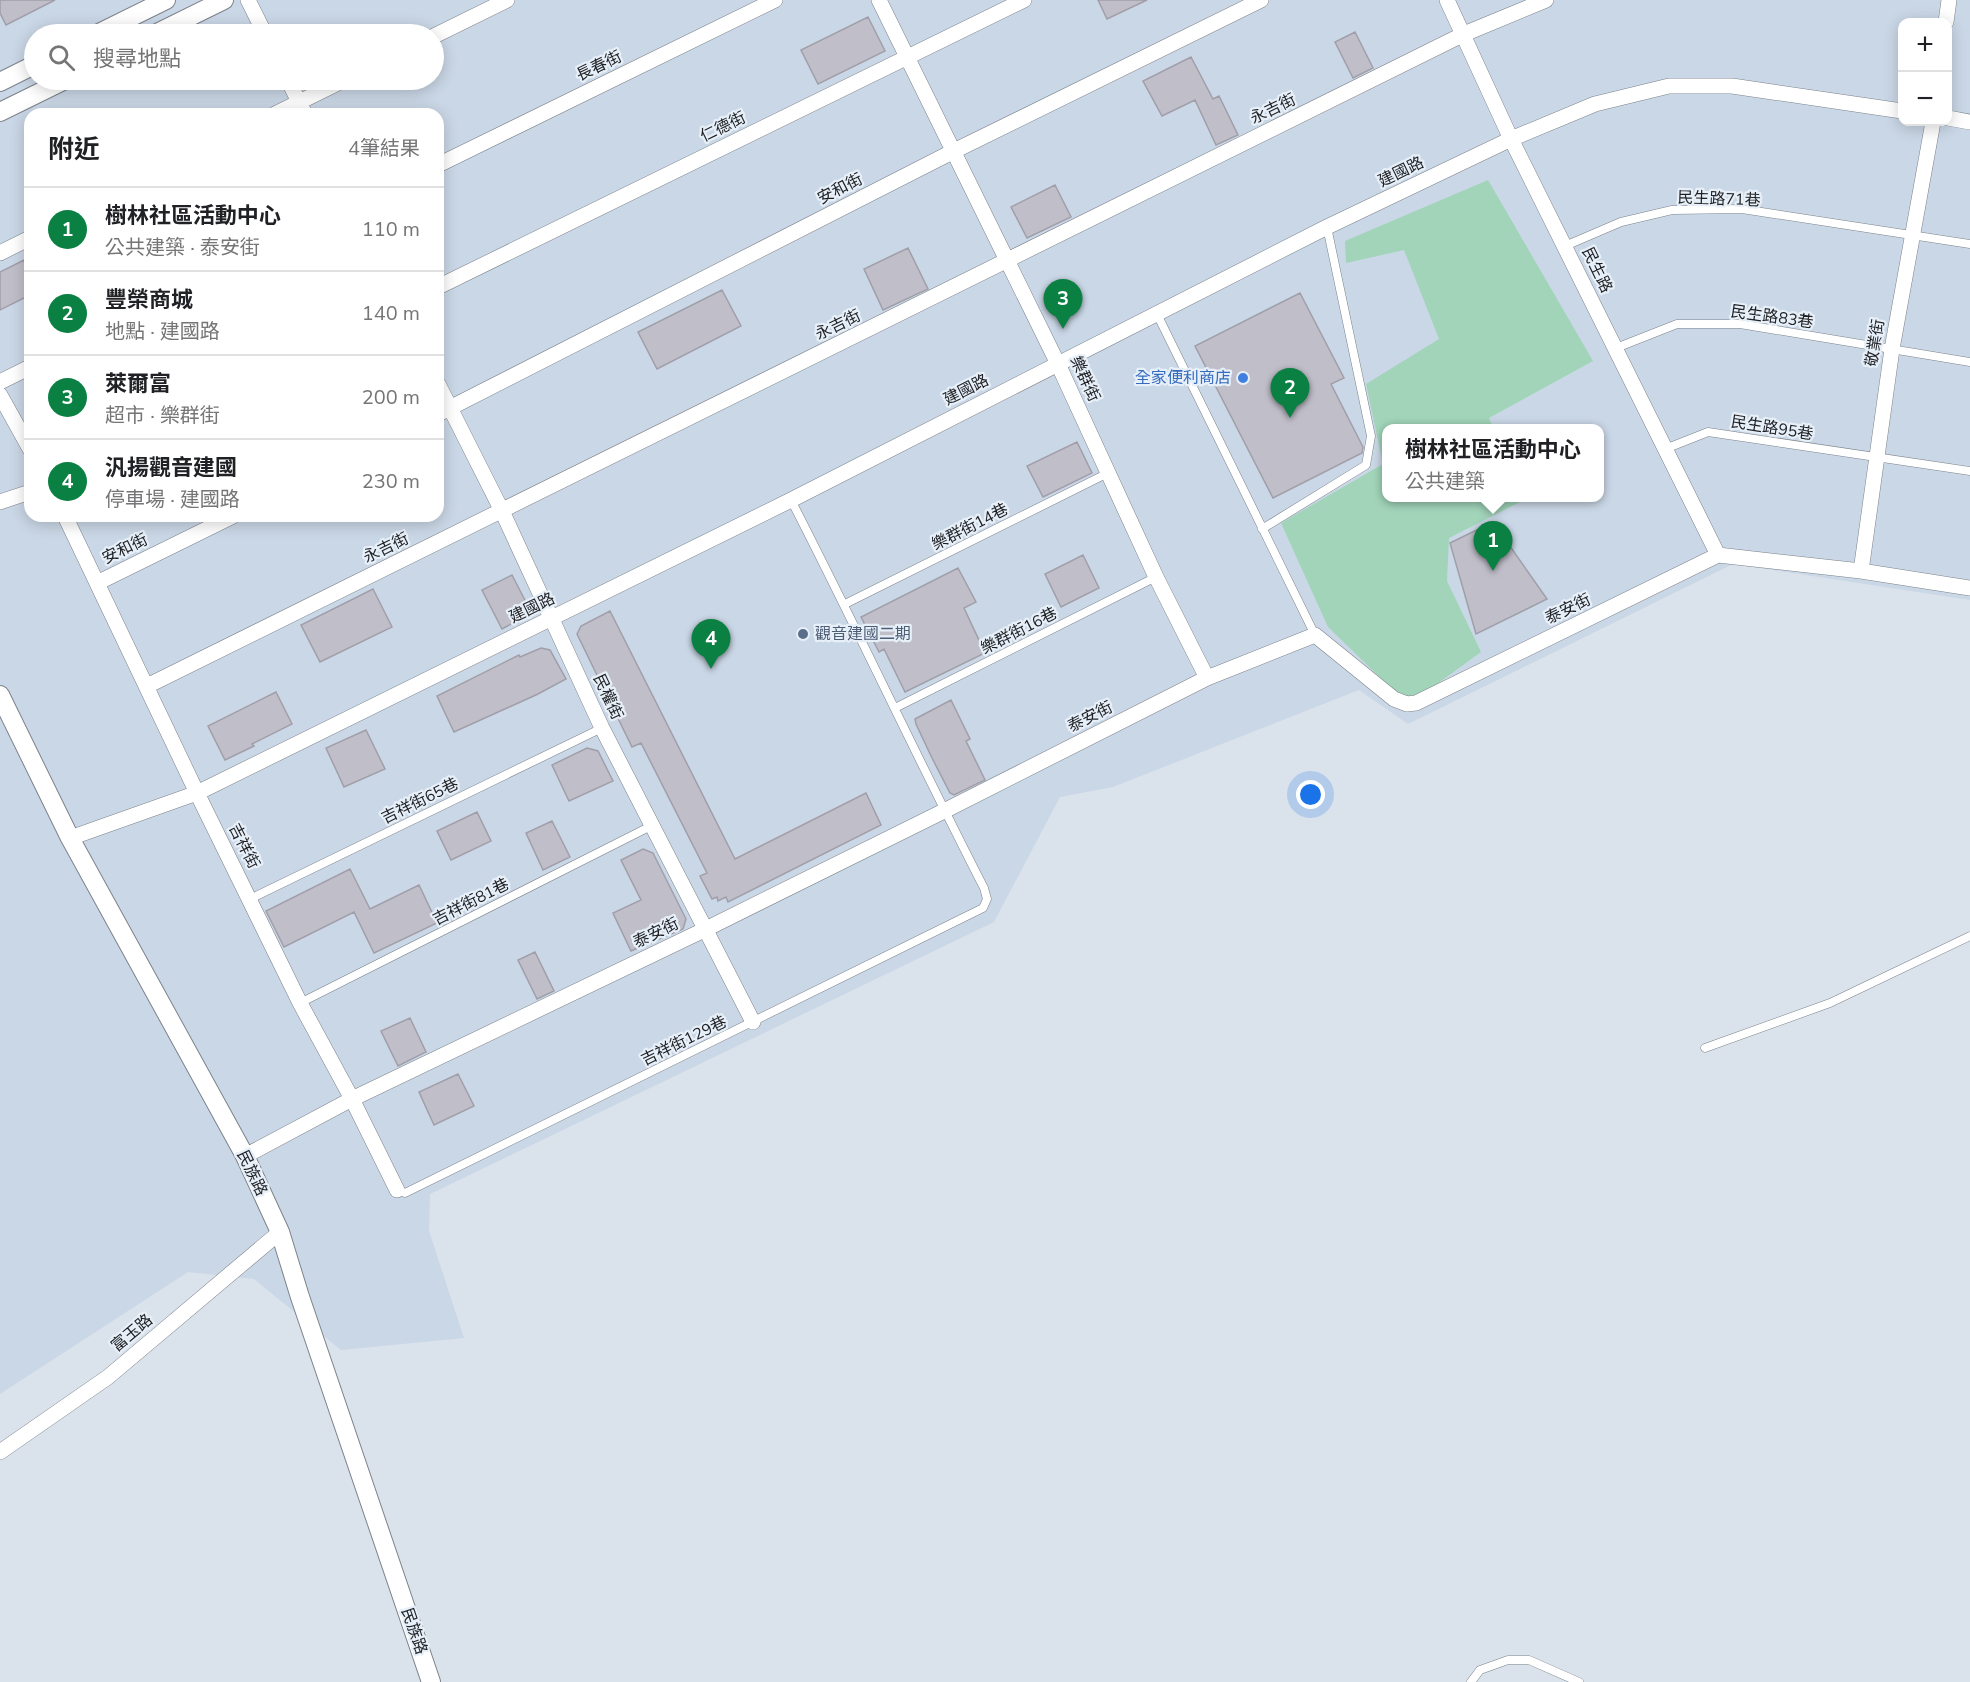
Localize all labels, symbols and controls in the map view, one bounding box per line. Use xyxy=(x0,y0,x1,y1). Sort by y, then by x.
map controls xyxy=(1898,18,1952,126)
button: + xyxy=(1898,18,1952,72)
search box xyxy=(24,24,444,90)
icon: search xyxy=(45,41,78,74)
text: 搜尋地點 xyxy=(93,44,181,74)
street label: 長春街 xyxy=(573,46,625,86)
button: − xyxy=(1898,72,1952,126)
street label: 永吉街 xyxy=(1247,89,1299,129)
street label: 仁德街 xyxy=(697,107,749,147)
text: 附近 xyxy=(48,132,100,167)
text: 4筆結果 xyxy=(348,135,420,162)
street label: 建國路 xyxy=(1375,152,1427,192)
street label: 安和街 xyxy=(814,168,866,210)
street label: 民生路71巷 xyxy=(1677,187,1761,211)
text: 樹林社區活動中心 xyxy=(105,201,281,231)
text: 1 xyxy=(62,216,74,243)
text: 110 m xyxy=(362,216,420,243)
text: 公共建築 · 泰安街 xyxy=(105,234,260,261)
street label: 民生路 xyxy=(1577,244,1617,296)
pin: 3 xyxy=(1044,280,1082,329)
text: 豐榮商城 xyxy=(105,285,193,315)
text: 2 xyxy=(62,300,74,327)
text: 140 m xyxy=(362,300,420,327)
street label: 民生路83巷 xyxy=(1729,300,1815,334)
street label: 永吉街 xyxy=(812,305,864,345)
text: 地點 · 建國路 xyxy=(105,318,220,345)
street label: 敬業街 xyxy=(1860,318,1890,368)
street label: 樂群街 xyxy=(1065,353,1105,405)
place label: 全家便利商店 xyxy=(1135,367,1231,389)
pin: 2 xyxy=(1270,368,1310,418)
text: 萊爾富 xyxy=(105,369,171,399)
street label: 建國路 xyxy=(940,369,992,411)
marker: 全家便利商店 xyxy=(1236,371,1250,385)
text: 3 xyxy=(62,384,74,411)
text: 200 m xyxy=(362,384,420,411)
text: 超市 · 樂群街 xyxy=(105,402,220,429)
street label: 民生路95巷 xyxy=(1729,411,1815,445)
popup xyxy=(1382,424,1604,502)
text: 樹林社區活動中心 xyxy=(1405,435,1581,465)
text: 汎揚觀音建國 xyxy=(105,453,237,483)
text: 4 xyxy=(62,468,74,495)
text: 230 m xyxy=(362,468,420,495)
text: 公共建築 xyxy=(1405,468,1485,495)
text: 停車場 · 建國路 xyxy=(105,486,240,513)
street label: 樂群街14巷 xyxy=(928,498,1012,556)
pin: 1 xyxy=(1474,522,1512,571)
street label: 永吉街 xyxy=(360,528,412,568)
street label: 安和街 xyxy=(99,529,151,569)
street label: 建國路 xyxy=(506,588,558,628)
street label: 泰安街 xyxy=(1542,589,1594,629)
street label: 樂群街16巷 xyxy=(977,602,1061,660)
pin: 4 xyxy=(692,620,730,669)
place label: 觀音建國二期 xyxy=(815,623,911,645)
marker: 觀音建國二期 xyxy=(796,627,810,641)
street label: 民權街 xyxy=(588,671,628,723)
street label: 泰安街 xyxy=(1064,696,1116,738)
street label: 吉祥街65巷 xyxy=(378,773,462,829)
your location xyxy=(1296,780,1325,809)
street label: 吉祥街 xyxy=(223,820,265,872)
street label: 吉祥街81巷 xyxy=(429,873,513,931)
street label: 泰安街 xyxy=(630,913,682,953)
street label: 吉祥街129巷 xyxy=(637,1011,731,1071)
street label: 民族路 xyxy=(232,1147,272,1199)
street label: 富玉路 xyxy=(107,1309,157,1357)
street label: 民族路 xyxy=(396,1605,432,1657)

